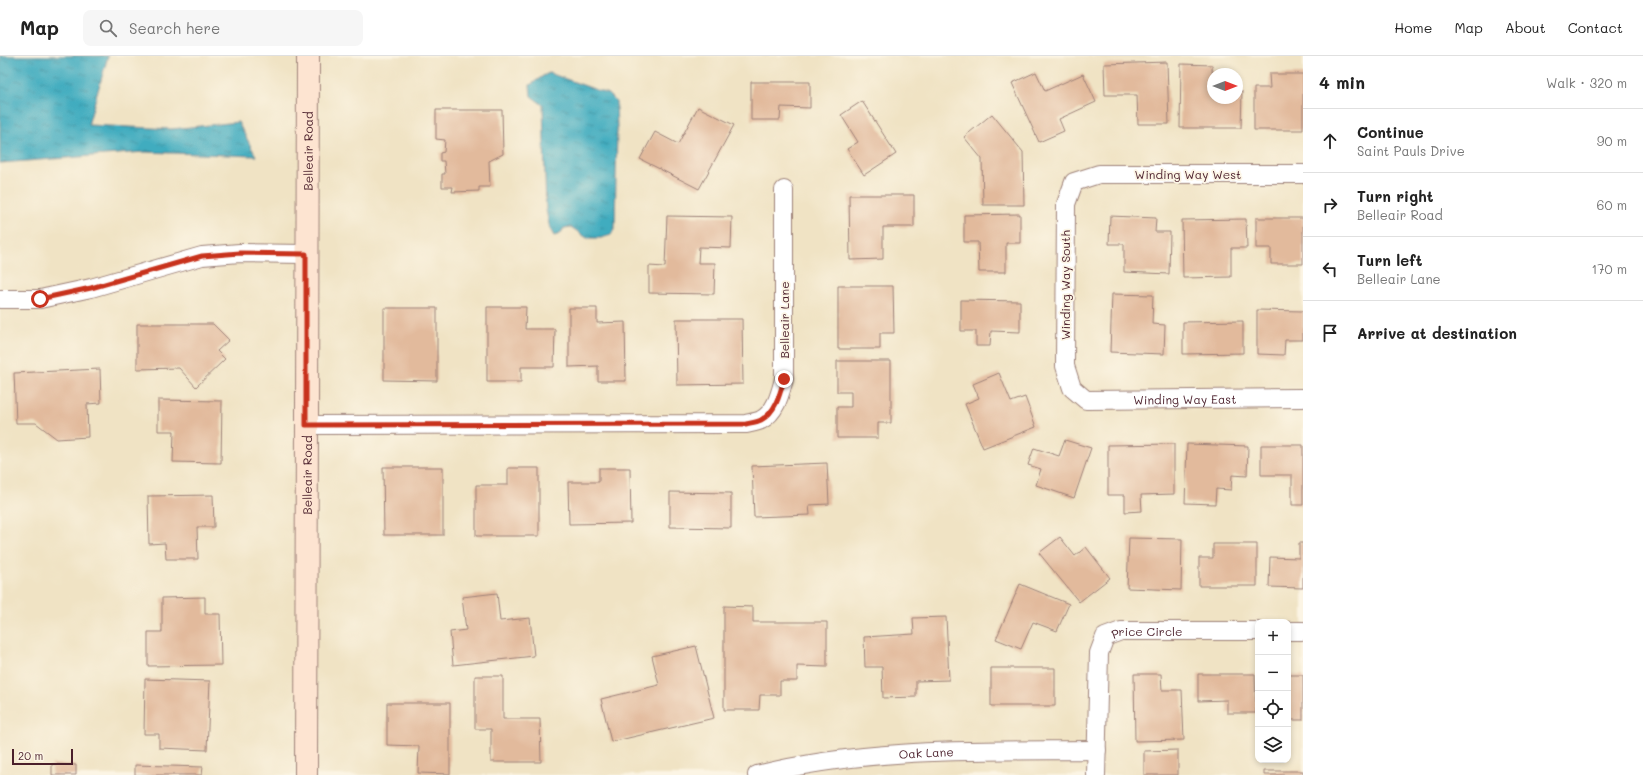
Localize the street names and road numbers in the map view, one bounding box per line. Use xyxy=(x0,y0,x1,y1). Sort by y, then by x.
street label: Belleair Road xyxy=(300,111,316,191)
street label: Winding Way West xyxy=(1135,166,1241,182)
street label: Winding Way South xyxy=(1057,230,1073,340)
street label: Belleair Lane xyxy=(776,281,792,359)
street label: Winding Way East xyxy=(1133,391,1237,408)
street label: Belleair Road xyxy=(299,435,315,515)
street label: Price Circle xyxy=(1109,623,1182,642)
street label: Oak Lane xyxy=(898,743,954,762)

